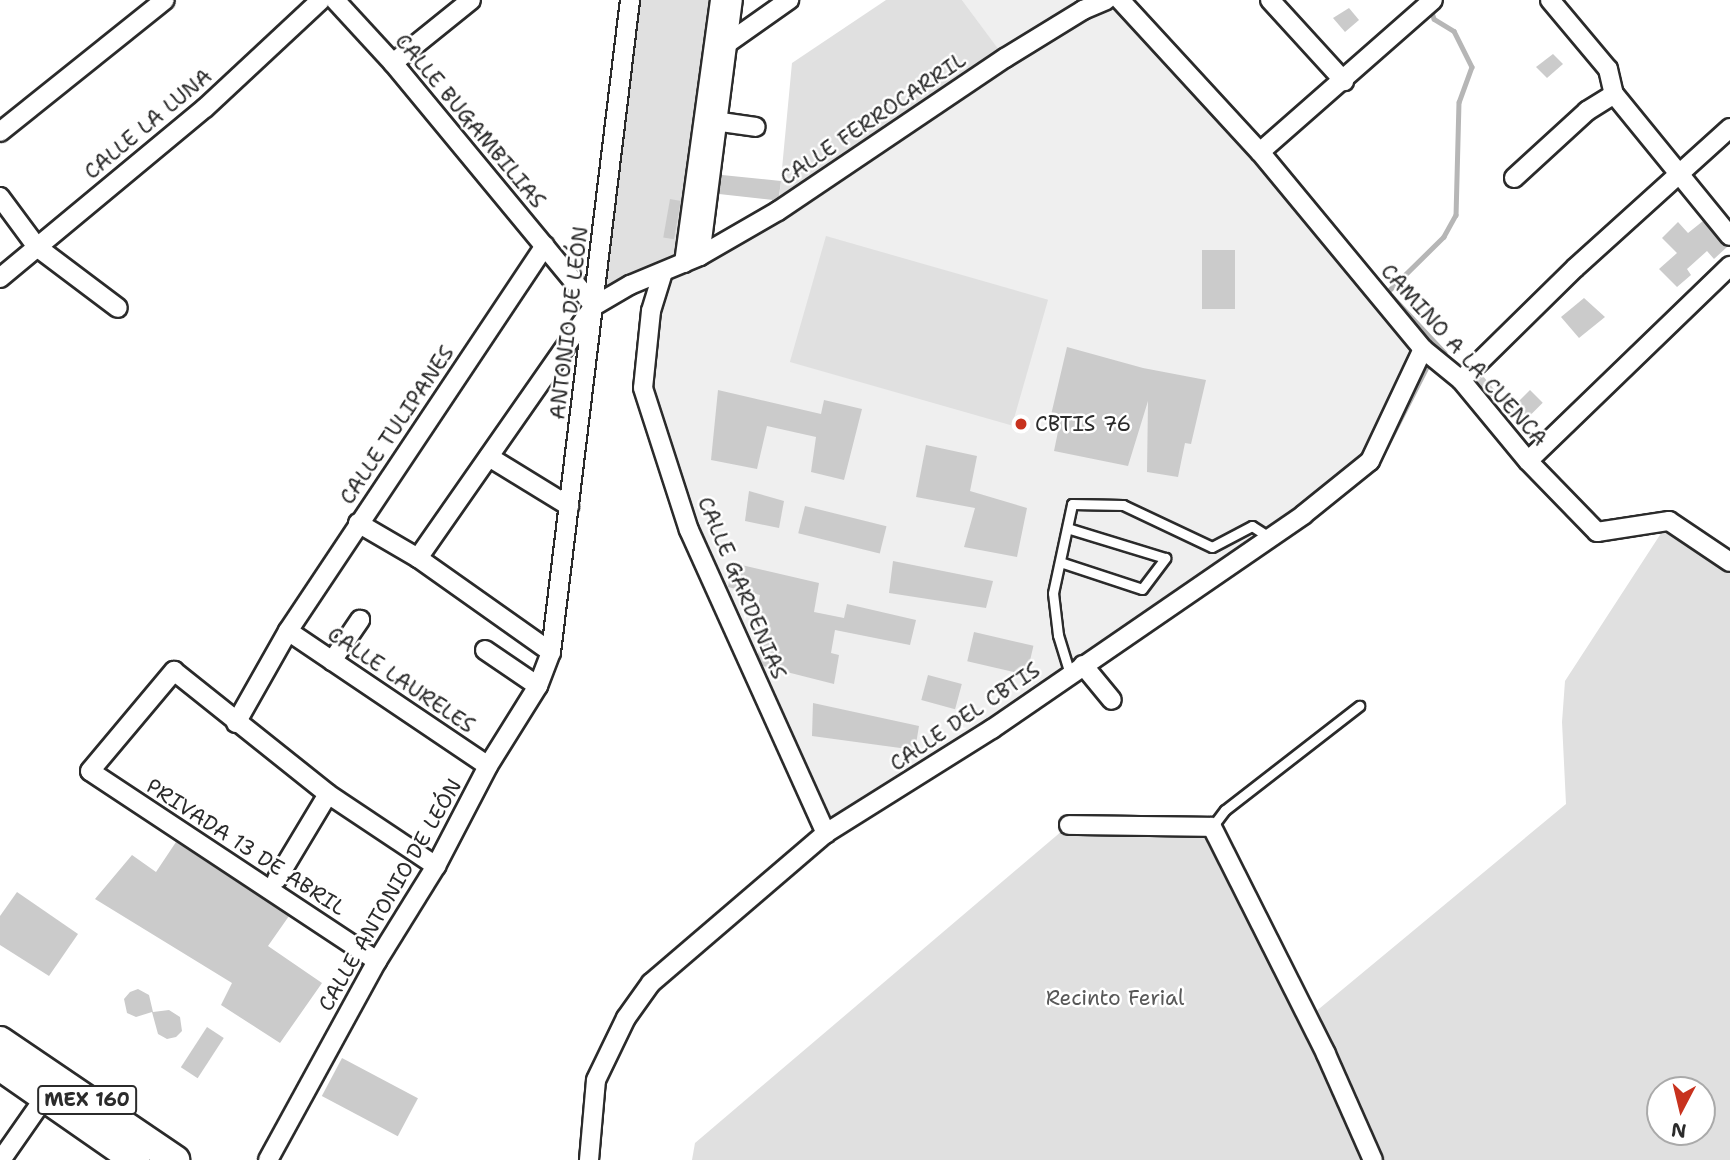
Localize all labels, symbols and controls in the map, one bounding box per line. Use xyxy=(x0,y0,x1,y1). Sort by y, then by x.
street label: CALLE BUGAMBILIAS xyxy=(390,29,550,213)
street label: CALLE FERROCARRIL xyxy=(775,47,971,191)
street label: CALLE LA LUNA xyxy=(79,63,217,185)
street label: ANTONIO DE LEÓN xyxy=(545,225,593,421)
street label: CAMINO A LA CUENCA xyxy=(1375,259,1553,451)
street label: CALLE TULIPANES xyxy=(335,341,459,509)
place label: CBTIS 76 xyxy=(1035,411,1131,437)
marker: CBTIS 76 xyxy=(1013,416,1029,432)
street label: CALLE GARDENIAS xyxy=(692,493,792,683)
street label: CALLE LAURELES xyxy=(323,621,479,739)
street label: CALLE DEL CBTIS xyxy=(885,658,1045,776)
street label: PRIVADA 13 DE ABRIL xyxy=(142,773,350,921)
street label: CALLE ANTONIO DE LEÓN xyxy=(313,774,467,1016)
park label: Recinto Ferial xyxy=(1046,985,1184,1011)
north arrow xyxy=(1646,1076,1716,1146)
road number: MEX 160 xyxy=(36,1084,138,1116)
text: N xyxy=(1670,1117,1688,1144)

